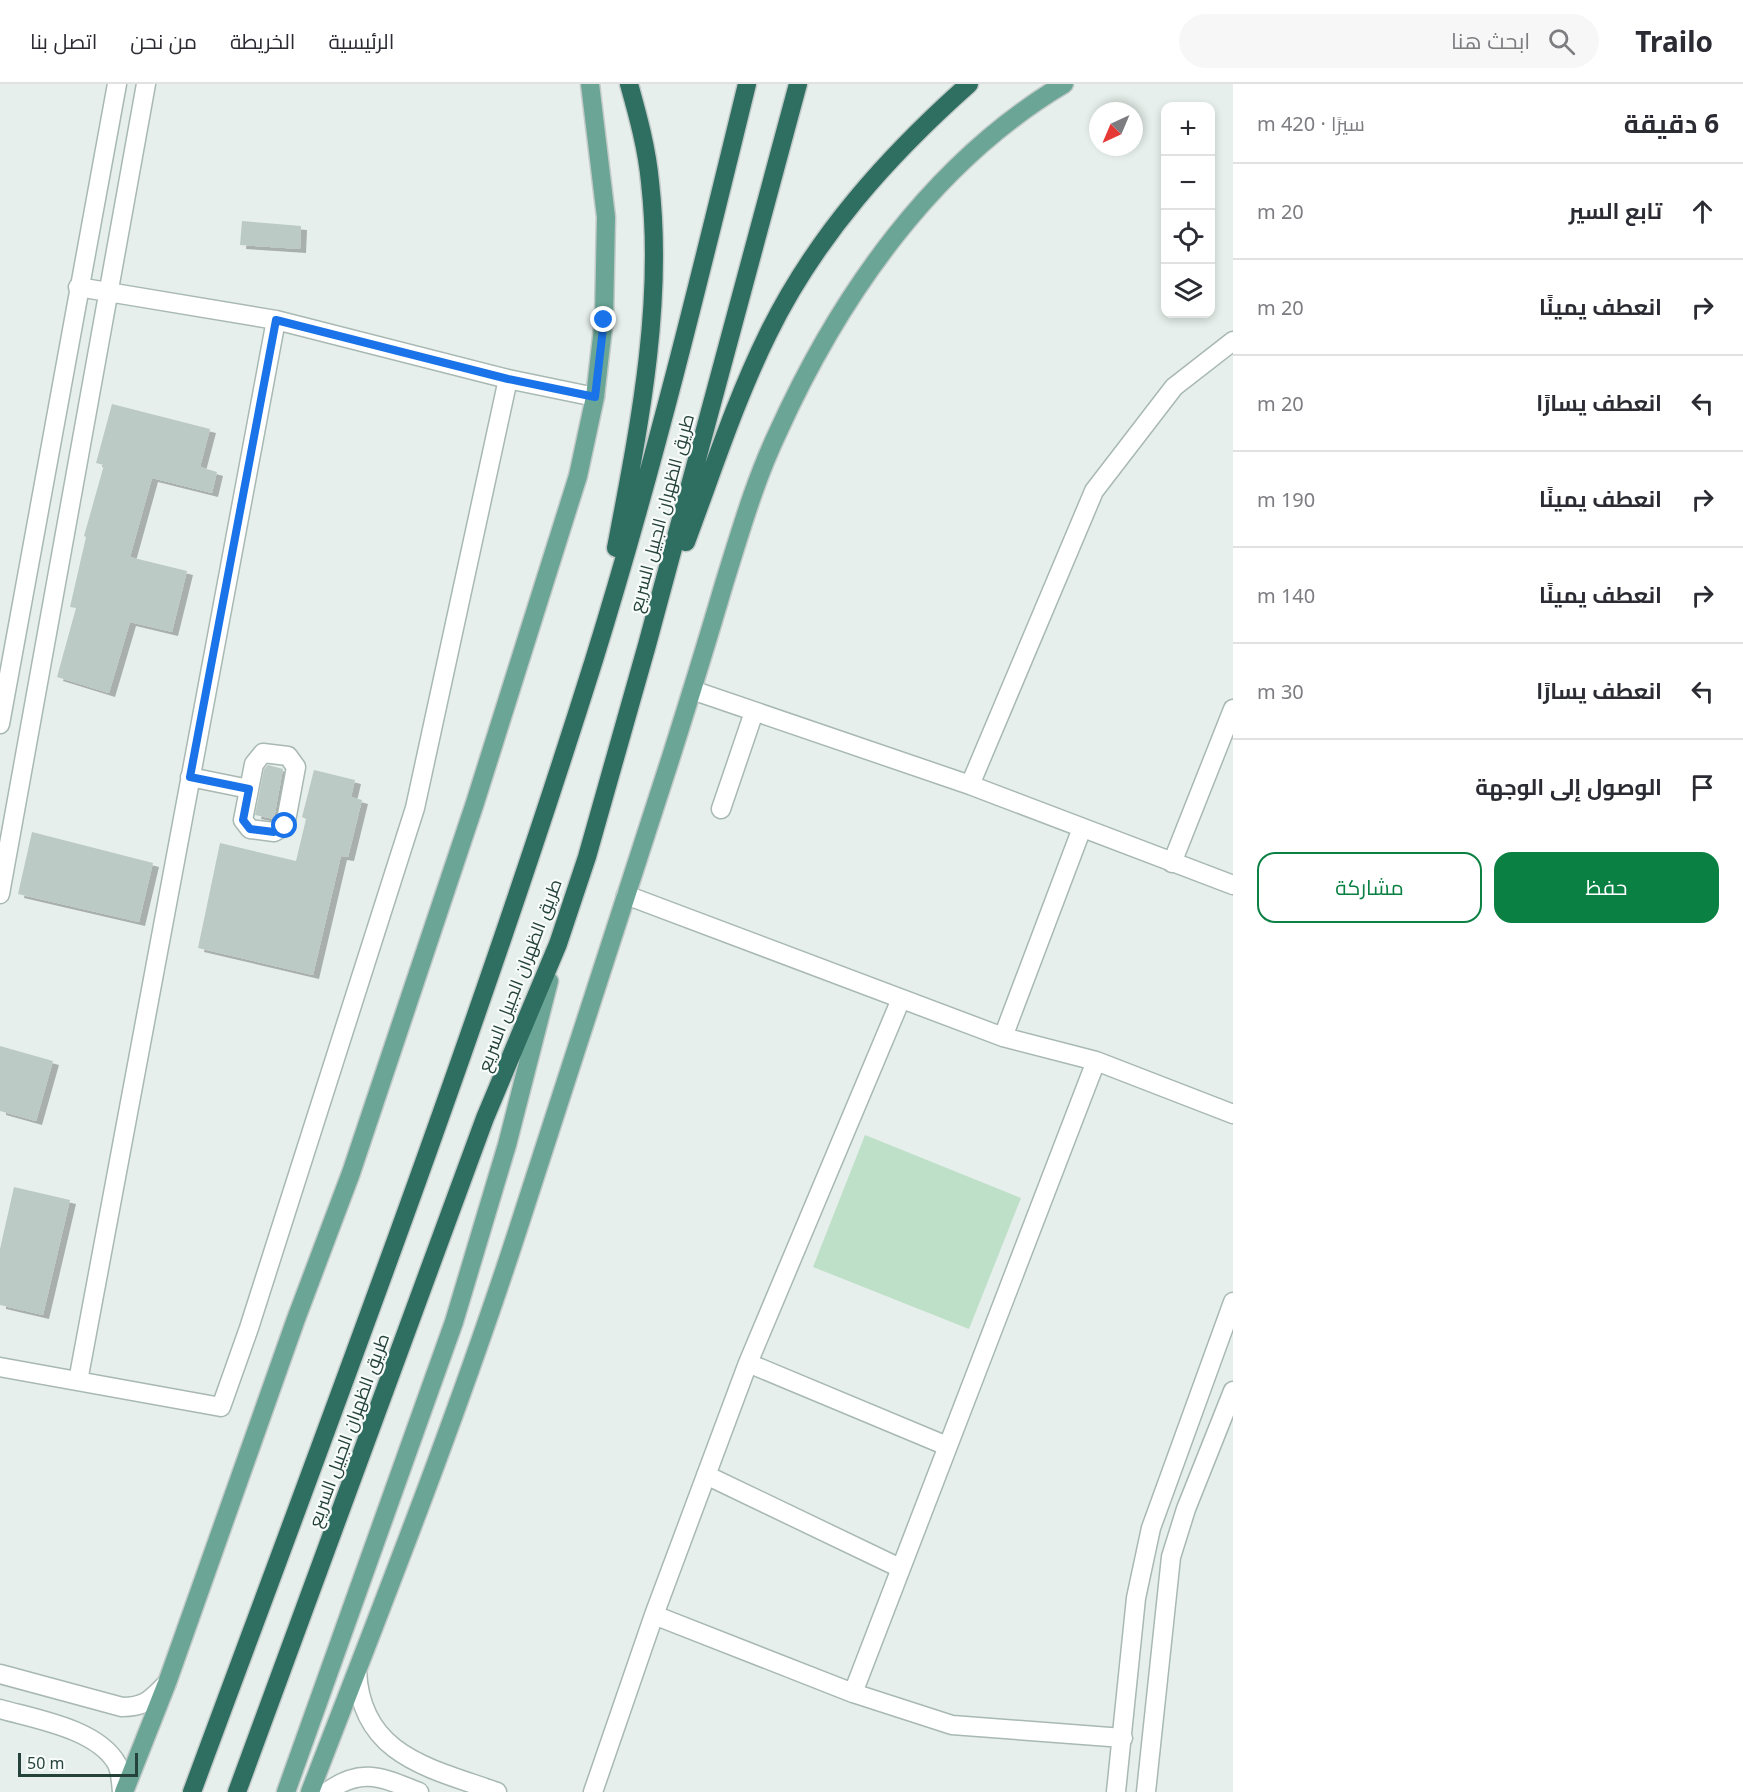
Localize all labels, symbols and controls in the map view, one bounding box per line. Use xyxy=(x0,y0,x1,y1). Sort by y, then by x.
search box xyxy=(1179,14,1599,68)
text: Trailo xyxy=(1635,22,1713,60)
text: ابحث هنا xyxy=(1451,25,1530,55)
icon: search xyxy=(1545,25,1578,58)
text: اتصل بنا xyxy=(30,27,97,55)
text: من نحن xyxy=(130,27,197,55)
text: الخريطة xyxy=(230,27,295,55)
text: الرئيسية xyxy=(328,27,394,55)
north arrow xyxy=(1089,102,1143,156)
map controls xyxy=(1161,102,1215,318)
button: + xyxy=(1161,102,1215,156)
text: 6 دقيقة xyxy=(1624,105,1719,141)
text: سيرًا · 420 m xyxy=(1257,110,1365,137)
button: − xyxy=(1161,156,1215,210)
text: تابع السير xyxy=(1569,195,1662,225)
icon: ahead xyxy=(1686,195,1719,228)
text: 20 m xyxy=(1257,198,1304,225)
button: locate xyxy=(1161,210,1215,264)
button: layers xyxy=(1161,264,1215,318)
text: انعطف يمينًا xyxy=(1539,291,1662,321)
icon: right xyxy=(1686,291,1719,324)
text: 20 m xyxy=(1257,294,1304,321)
route end xyxy=(590,306,616,332)
text: انعطف يسارًا xyxy=(1536,387,1662,417)
icon: left xyxy=(1686,387,1719,420)
text: 20 m xyxy=(1257,390,1304,417)
street label: طريق الظهران الجبيل السريع xyxy=(623,411,700,615)
text: انعطف يمينًا xyxy=(1539,483,1662,513)
icon: right xyxy=(1686,483,1719,516)
text: 190 m xyxy=(1257,486,1315,513)
text: انعطف يمينًا xyxy=(1539,579,1662,609)
icon: right xyxy=(1686,579,1719,612)
text: 140 m xyxy=(1257,582,1315,609)
text: انعطف يسارًا xyxy=(1536,675,1662,705)
icon: left xyxy=(1686,675,1719,708)
text: 30 m xyxy=(1257,678,1304,705)
text: الوصول إلى الوجهة xyxy=(1475,771,1662,801)
icon: arrive xyxy=(1686,771,1719,804)
route start xyxy=(271,812,297,838)
button: مشاركة xyxy=(1257,852,1482,923)
button: حفظ xyxy=(1494,852,1719,923)
street label: طريق الظهران الجبيل السريع xyxy=(471,875,568,1075)
street label: طريق الظهران الجبيل السريع xyxy=(302,1330,395,1530)
scale bar xyxy=(18,1750,138,1778)
text: 50 m xyxy=(27,1752,64,1774)

